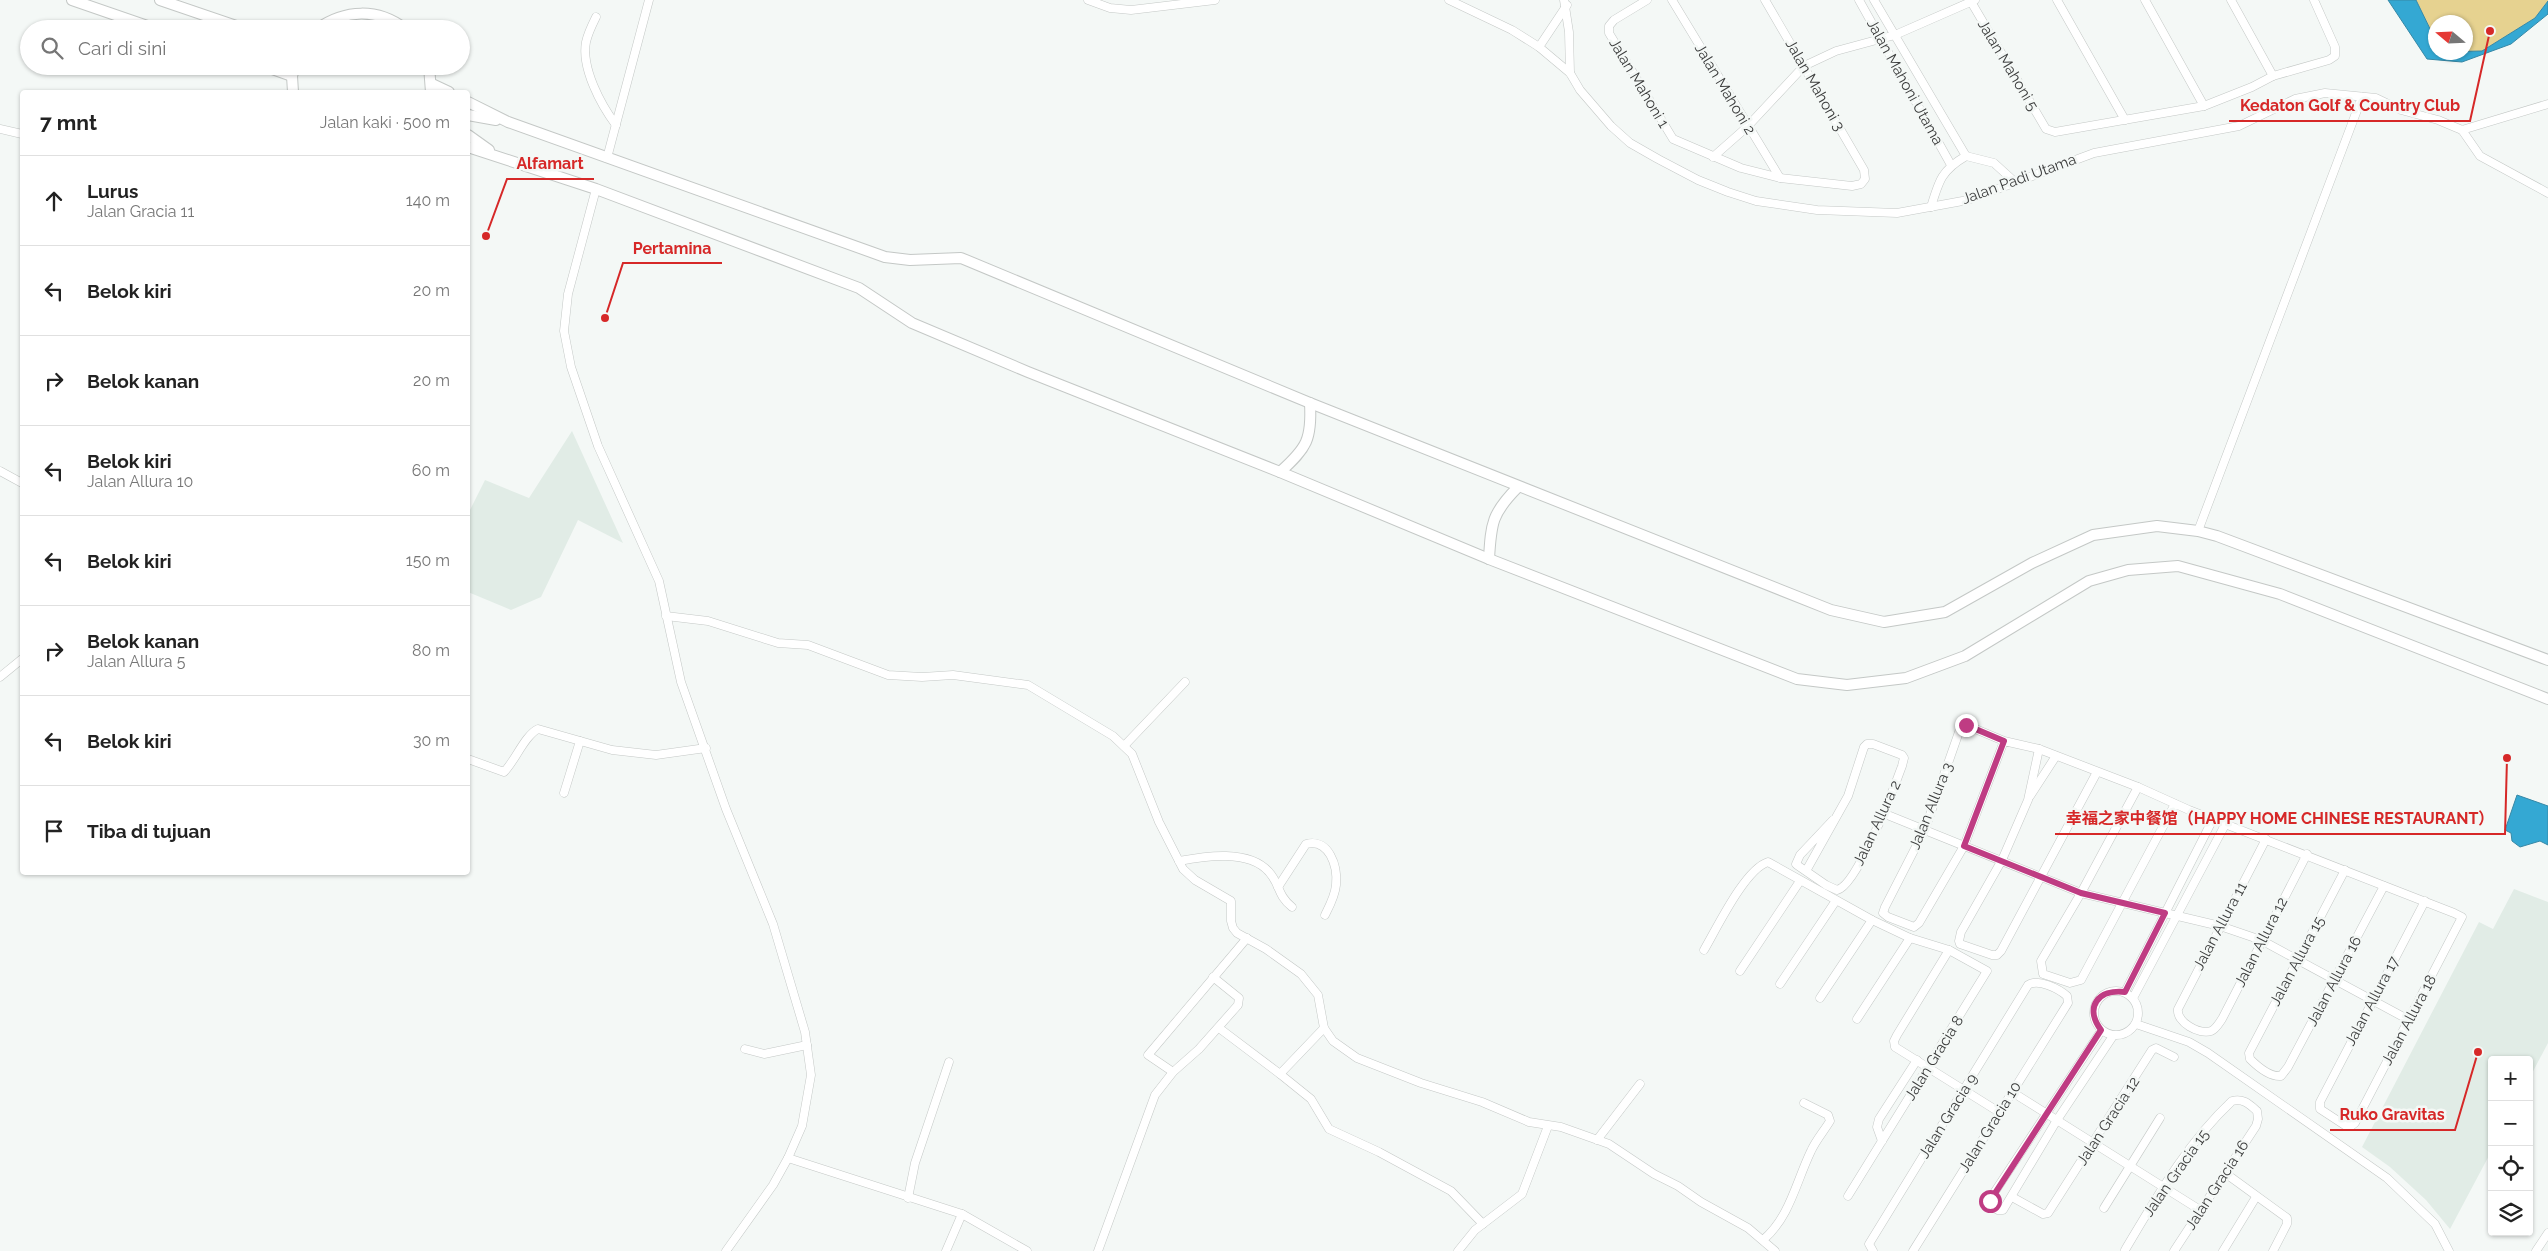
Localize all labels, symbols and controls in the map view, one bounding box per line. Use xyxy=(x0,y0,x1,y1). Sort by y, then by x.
north arrow xyxy=(2428,15,2473,60)
street label: Jalan Mahoni Utama xyxy=(1863,16,1947,148)
street label: Jalan Mahoni 5 xyxy=(1974,16,2042,114)
search box xyxy=(20,20,470,75)
icon: search xyxy=(38,34,66,62)
street label: Jalan Mahoni 1 xyxy=(1605,35,1673,132)
street label: Jalan Mahoni 3 xyxy=(1781,36,1849,134)
text: Cari di sini xyxy=(78,37,166,59)
street label: Jalan Mahoni 2 xyxy=(1691,40,1759,138)
callout: Kedaton Golf & Country Club xyxy=(2229,90,2470,121)
text: Kedaton Golf & Country Club xyxy=(2240,96,2460,115)
text: 7 mnt xyxy=(40,110,97,135)
text: Jalan kaki · 500 m xyxy=(320,113,450,132)
callout: Alfamart xyxy=(507,148,594,179)
street label: Jalan Padi Utama xyxy=(1959,150,2079,208)
text: Alfamart xyxy=(516,154,584,173)
text: Lurus xyxy=(87,180,138,202)
icon: ahead xyxy=(40,187,68,215)
text: 140 m xyxy=(406,191,450,210)
text: Jalan Gracia 11 xyxy=(87,202,194,221)
callout: Pertamina xyxy=(623,232,722,263)
text: Pertamina xyxy=(633,239,711,258)
icon: left xyxy=(40,277,68,305)
text: Belok kiri xyxy=(87,280,172,302)
text: 20 m xyxy=(413,281,450,300)
icon: right xyxy=(40,367,68,395)
text: Belok kanan xyxy=(87,370,199,392)
text: 20 m xyxy=(413,371,450,390)
text: Belok kiri xyxy=(87,450,172,472)
icon: left xyxy=(40,457,68,485)
text: 60 m xyxy=(412,461,450,480)
text: Jalan Allura 10 xyxy=(87,472,193,491)
icon: left xyxy=(40,547,68,575)
text: Belok kiri xyxy=(87,550,172,572)
text: 150 m xyxy=(406,551,450,570)
text: Belok kanan xyxy=(87,630,199,652)
icon: right xyxy=(40,637,68,665)
text: 80 m xyxy=(412,641,450,660)
text: Jalan Allura 5 xyxy=(87,652,185,671)
route end xyxy=(1955,714,1978,737)
icon: left xyxy=(40,727,68,755)
text: Belok kiri xyxy=(87,730,172,752)
text: 30 m xyxy=(413,731,450,750)
street label: Jalan Allura 3 xyxy=(1905,760,1957,852)
street label: Jalan Allura 2 xyxy=(1849,777,1905,868)
callout: 幸福之家中餐馆（HAPPY HOME CHINESE RESTAURANT） xyxy=(2055,803,2505,834)
text: 幸福之家中餐馆（HAPPY HOME CHINESE RESTAURANT） xyxy=(2066,809,2494,828)
icon: arrive xyxy=(40,817,68,845)
text: Tiba di tujuan xyxy=(87,820,211,842)
street label: Jalan Allura 11 xyxy=(2189,878,2251,973)
street label: Jalan Allura 12 xyxy=(2231,894,2291,990)
street label: Jalan Allura 15 xyxy=(2266,913,2328,1009)
street label: Jalan Allura 16 xyxy=(2303,933,2365,1029)
street label: Jalan Allura 17 xyxy=(2341,953,2403,1049)
street label: Jalan Allura 18 xyxy=(2378,972,2440,1068)
street label: Jalan Gracia 8 xyxy=(1901,1012,1967,1104)
map controls xyxy=(2488,1056,2533,1236)
button: + xyxy=(2488,1056,2533,1101)
street label: Jalan Gracia 9 xyxy=(1915,1070,1981,1162)
street label: Jalan Gracia 12 xyxy=(2073,1073,2143,1169)
street label: Jalan Gracia 10 xyxy=(1955,1078,2025,1176)
callout: Ruko Gravitas xyxy=(2330,1099,2455,1130)
button: − xyxy=(2488,1101,2533,1146)
text: Ruko Gravitas xyxy=(2339,1105,2445,1124)
street label: Jalan Gracia 15 xyxy=(2139,1126,2213,1220)
street label: Jalan Gracia 16 xyxy=(2181,1137,2253,1233)
button: locate xyxy=(2488,1146,2533,1191)
route start xyxy=(1979,1190,2002,1213)
button: layers xyxy=(2488,1191,2533,1236)

